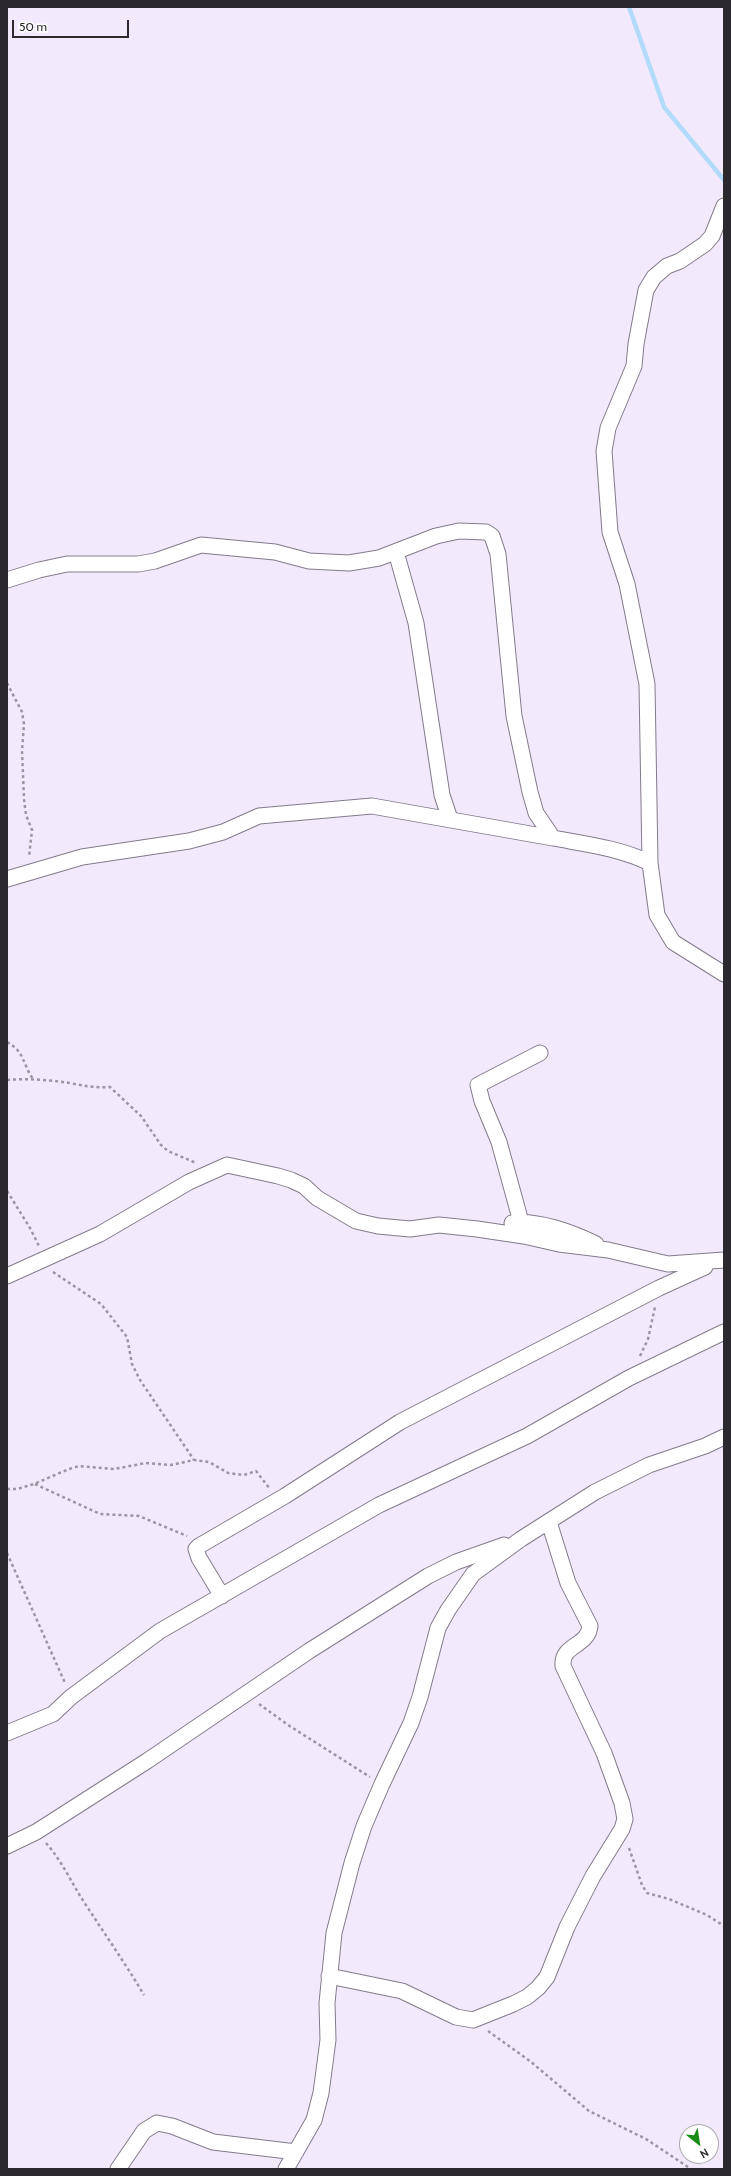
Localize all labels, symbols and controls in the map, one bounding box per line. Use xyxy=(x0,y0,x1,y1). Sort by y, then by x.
scale bar xyxy=(14,12,131,38)
text: 50 m xyxy=(19,19,47,34)
north arrow xyxy=(679,2124,719,2164)
text: N xyxy=(698,2146,711,2162)

